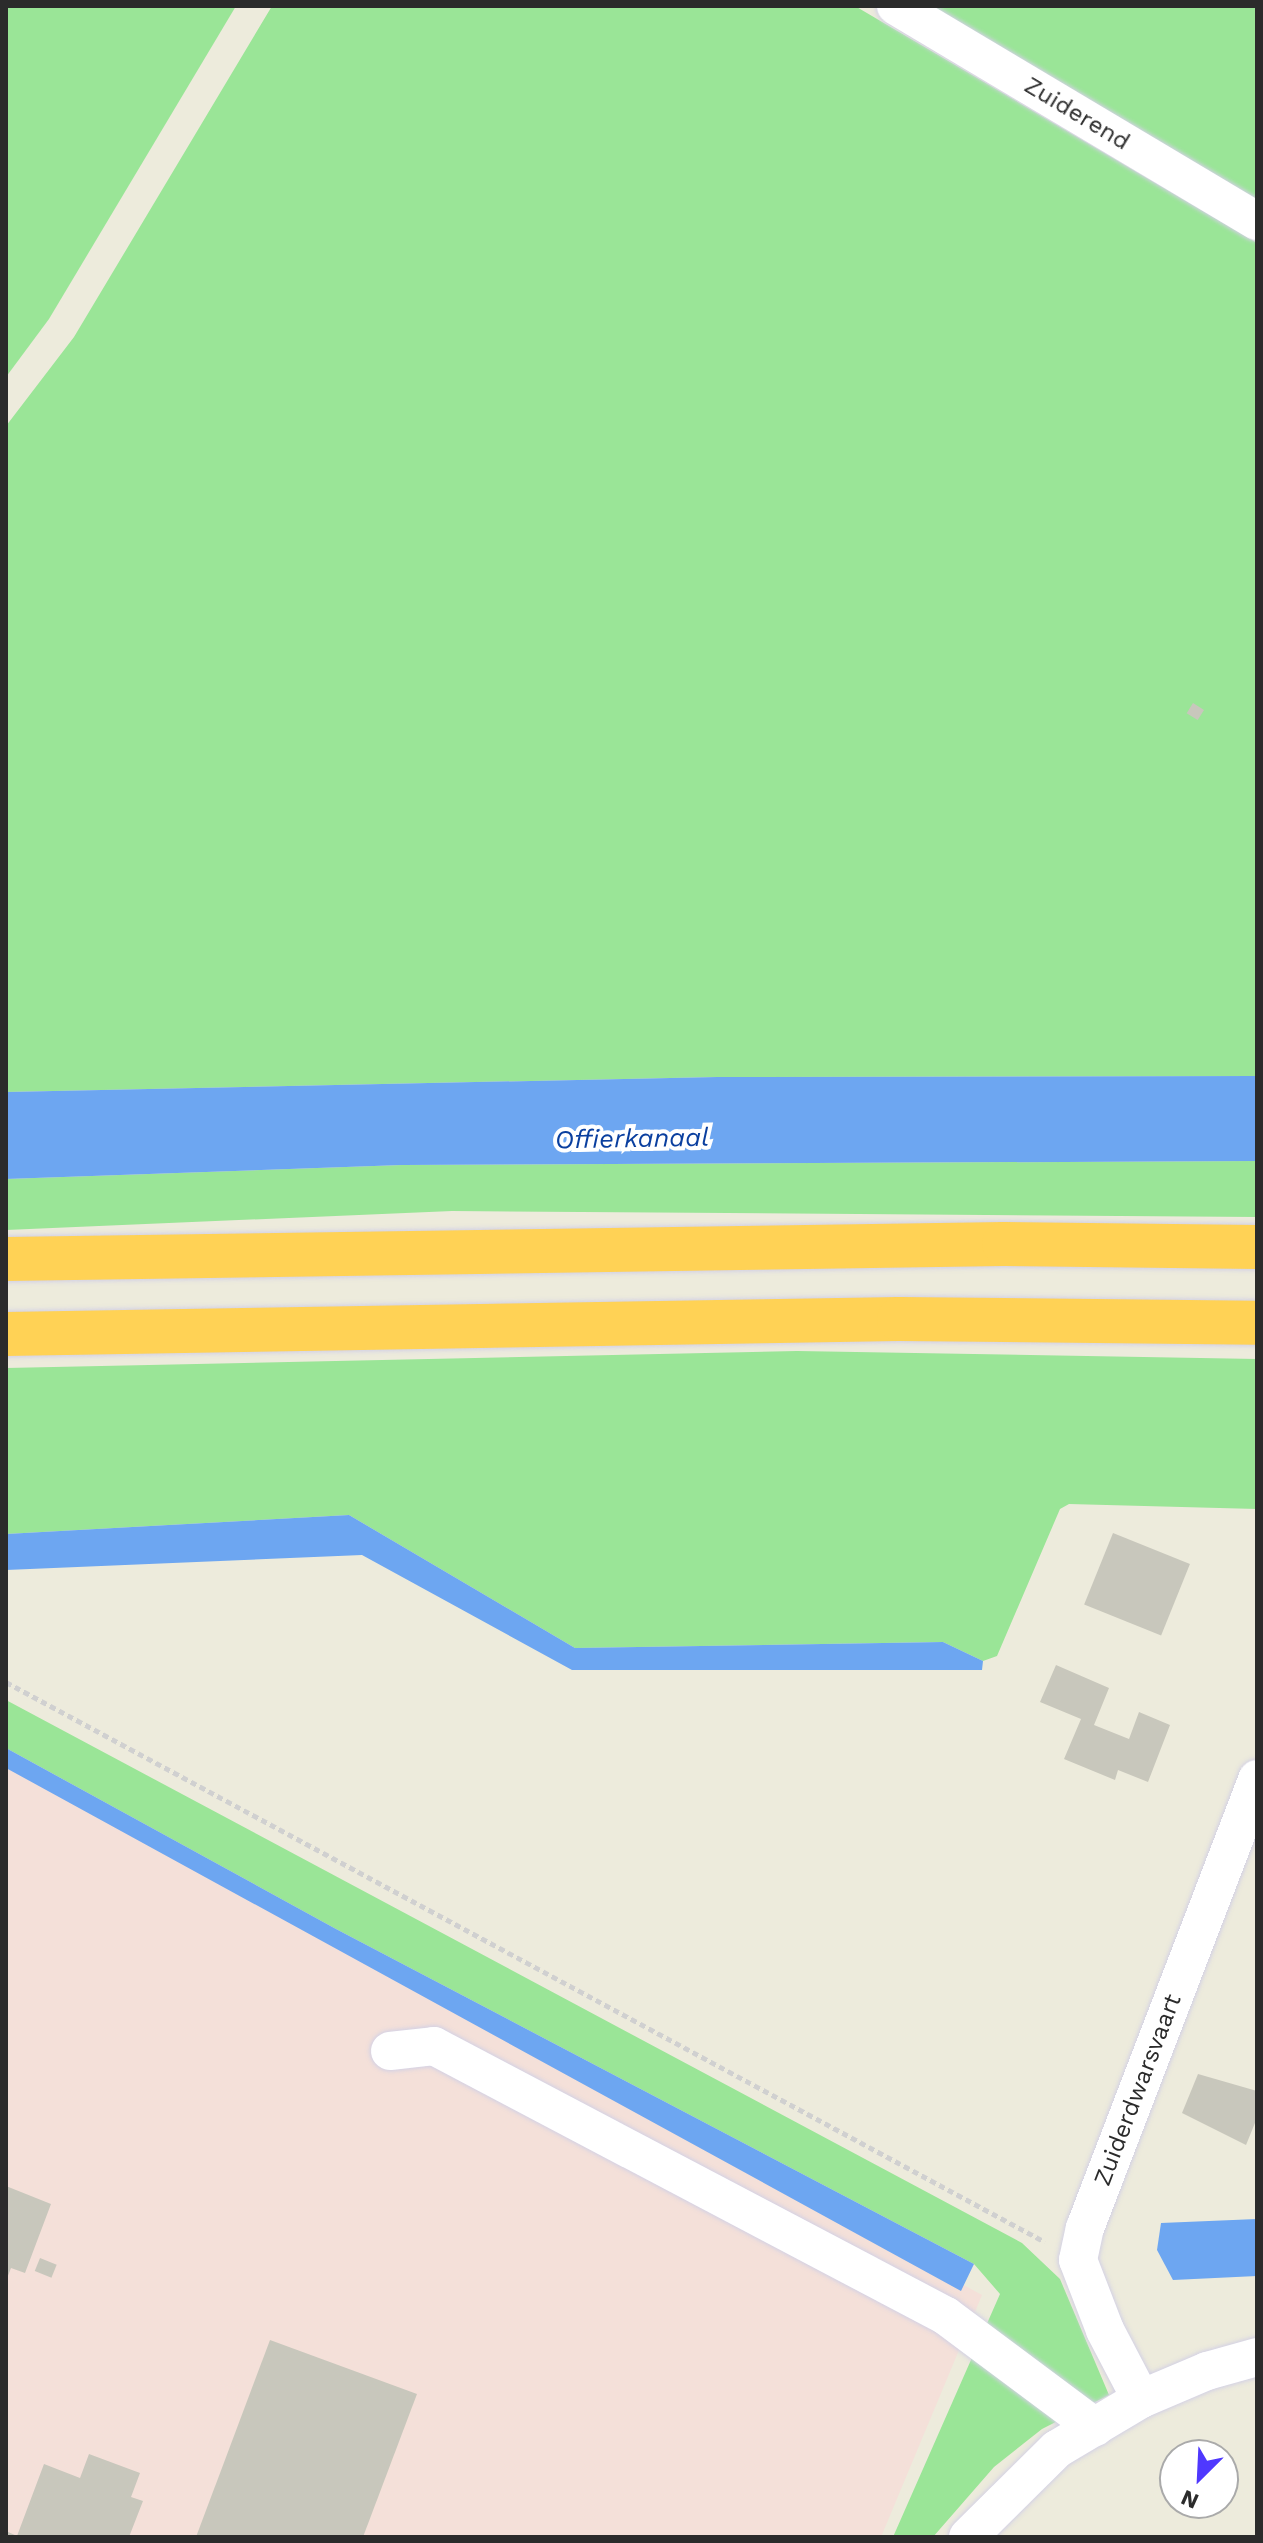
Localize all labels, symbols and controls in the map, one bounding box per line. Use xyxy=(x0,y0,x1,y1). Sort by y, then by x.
street label: Zuiderend xyxy=(1019,71,1135,157)
water label: Offierkanaal xyxy=(555,1122,709,1156)
street label: Zuiderdwarsvaart xyxy=(1088,1990,1188,2190)
north arrow xyxy=(1159,2439,1239,2519)
text: N xyxy=(1177,2485,1202,2514)

